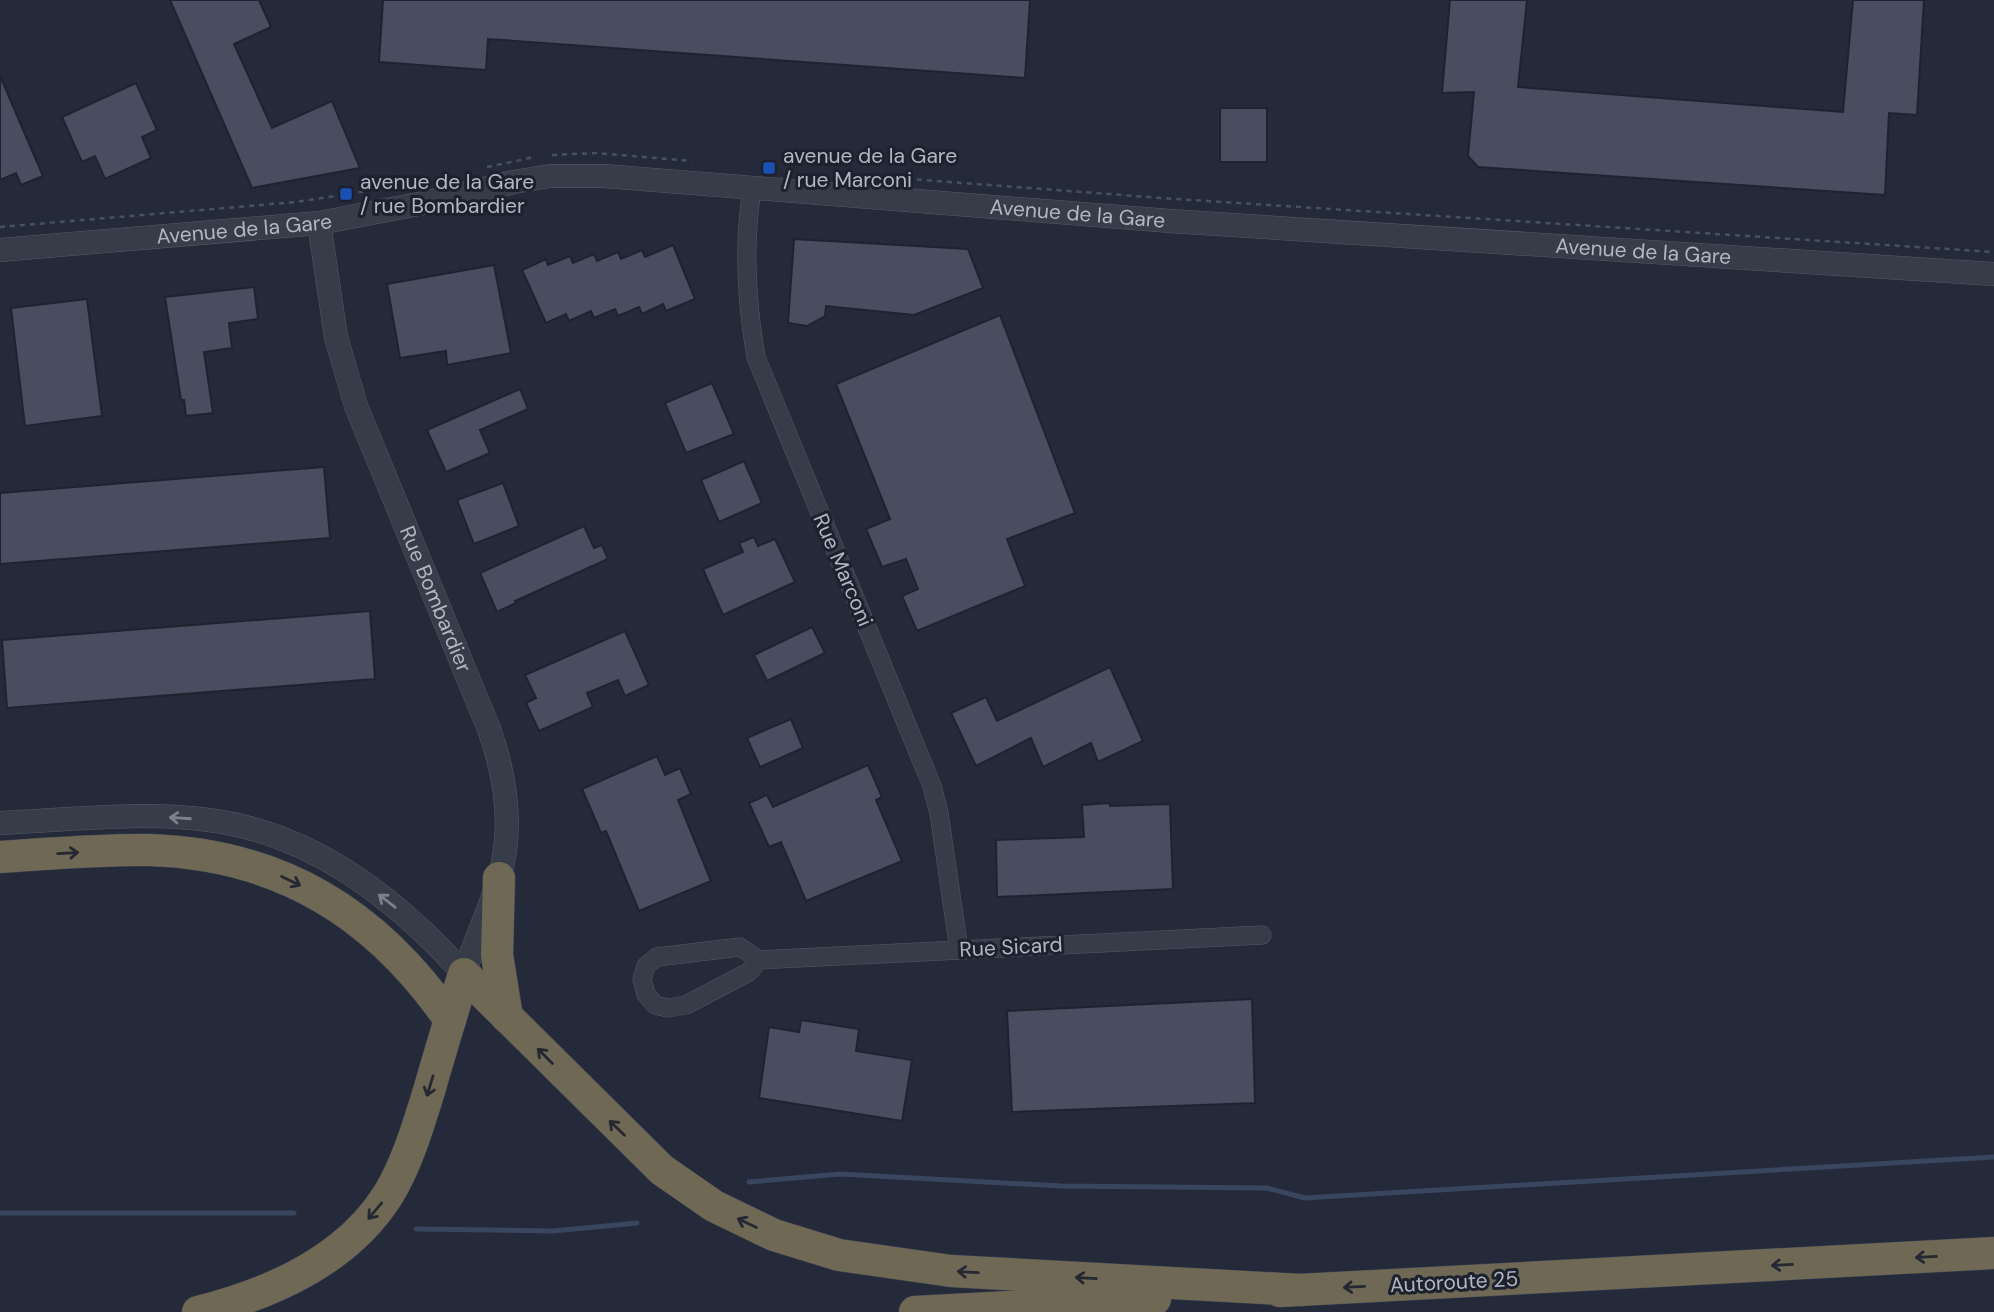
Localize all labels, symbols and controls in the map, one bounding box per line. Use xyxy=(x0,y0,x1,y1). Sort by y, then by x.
place label: avenue de la Gare / rue Marconi xyxy=(783,142,957,194)
marker: avenue de la Gare / rue Marconi xyxy=(761,160,777,176)
place label: avenue de la Gare / rue Bombardier xyxy=(360,168,534,220)
marker: avenue de la Gare / rue Bombardier xyxy=(338,186,354,202)
street label: Avenue de la Gare xyxy=(989,193,1167,235)
street label: Avenue de la Gare xyxy=(155,207,334,251)
street label: Avenue de la Gare xyxy=(1555,232,1732,271)
street label: Rue Marconi xyxy=(807,509,879,631)
street label: Rue Bombardier xyxy=(393,522,478,677)
one-way arrow xyxy=(169,811,192,824)
one-way arrow xyxy=(56,846,79,859)
one-way arrow xyxy=(280,874,301,888)
one-way arrow xyxy=(379,894,397,909)
street label: Rue Sicard xyxy=(959,930,1063,964)
one-way arrow xyxy=(537,1047,554,1064)
one-way arrow xyxy=(423,1075,436,1097)
one-way arrow xyxy=(609,1119,626,1136)
one-way arrow xyxy=(367,1202,383,1220)
one-way arrow xyxy=(737,1216,758,1229)
one-way arrow xyxy=(1915,1251,1938,1264)
one-way arrow xyxy=(1771,1258,1794,1271)
one-way arrow xyxy=(957,1265,980,1278)
street label: Autoroute 25 xyxy=(1389,1265,1519,1299)
one-way arrow xyxy=(1075,1271,1098,1284)
one-way arrow xyxy=(1342,1281,1365,1294)

